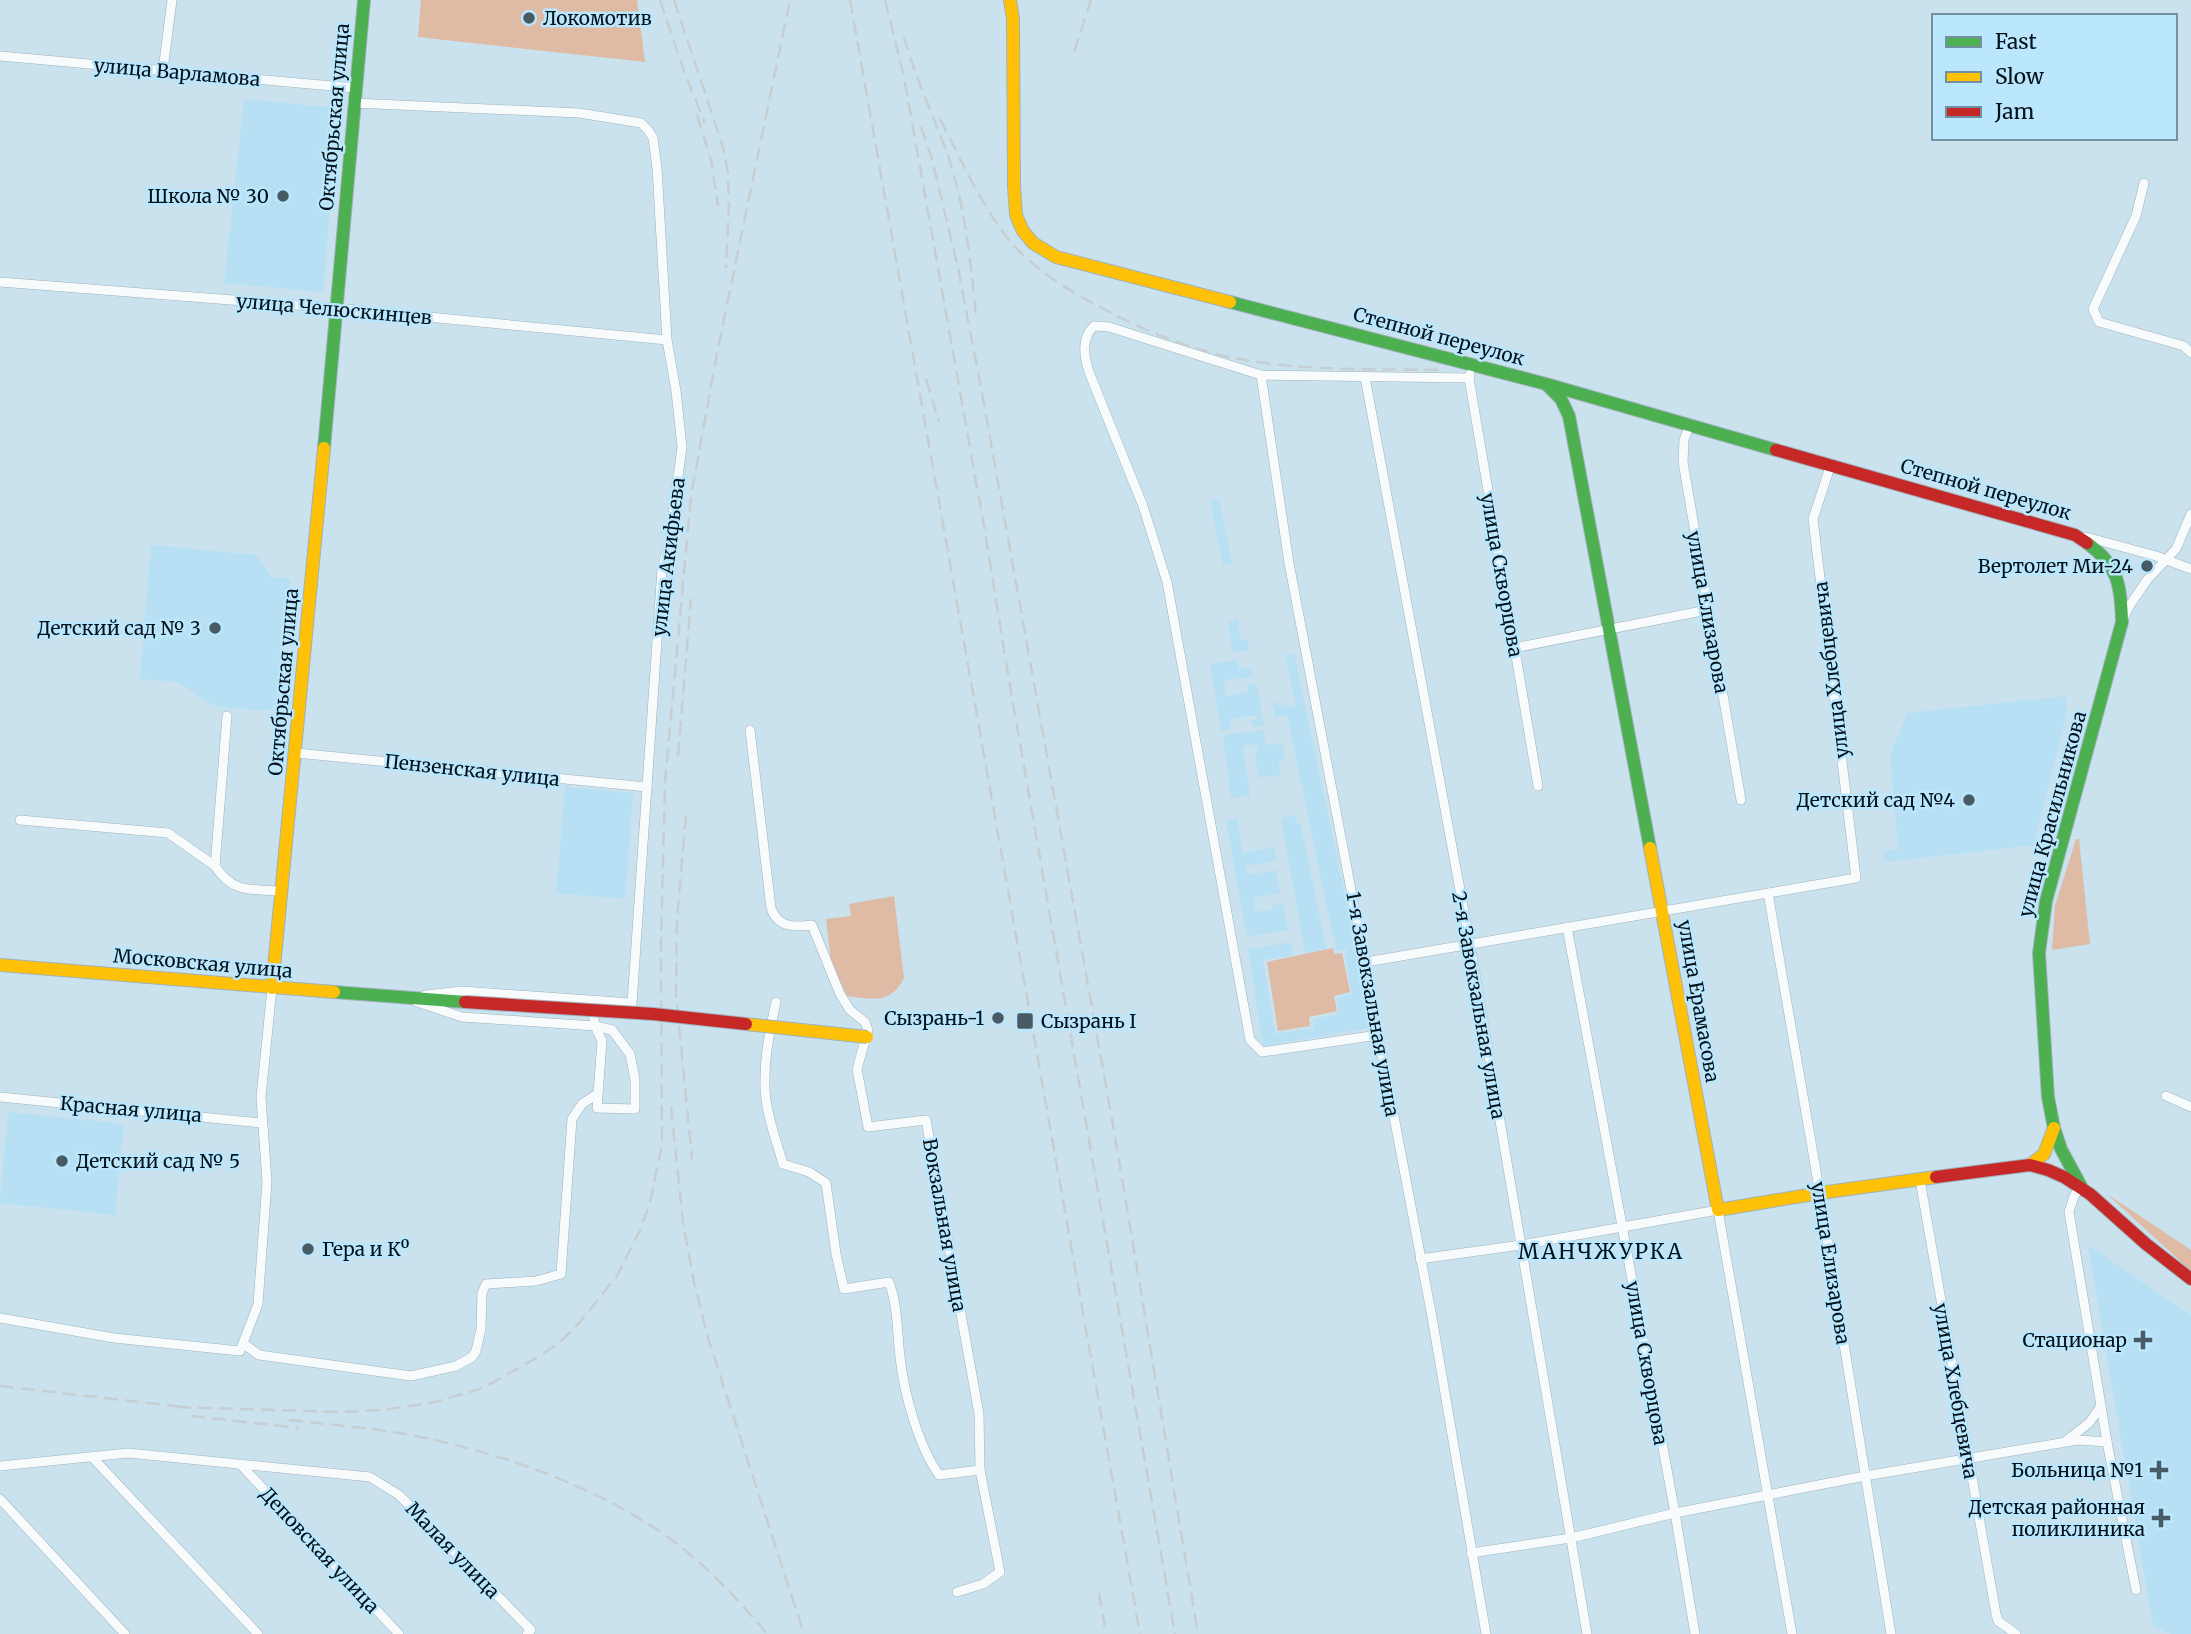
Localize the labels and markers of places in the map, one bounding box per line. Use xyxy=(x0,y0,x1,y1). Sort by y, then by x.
place label: Локомотив xyxy=(543,6,652,30)
marker: Локомотив xyxy=(521,10,537,26)
place label: Школа № 30 xyxy=(147,184,269,208)
marker: Школа № 30 xyxy=(275,188,291,204)
place label: Вертолет Ми-24 xyxy=(1978,554,2133,578)
marker: Вертолет Ми-24 xyxy=(2139,558,2155,574)
place label: Детский сад № 3 xyxy=(37,616,201,640)
marker: Детский сад № 3 xyxy=(207,620,223,636)
place label: Детский сад №4 xyxy=(1796,788,1955,812)
marker: Детский сад №4 xyxy=(1961,792,1977,808)
place label: Сызрань-1 xyxy=(884,1006,984,1030)
place label: Сызрань I xyxy=(1041,1009,1136,1033)
marker: Сызрань-1 xyxy=(990,1010,1006,1026)
marker: Сызрань I xyxy=(1015,1011,1035,1031)
place label: Детский сад № 5 xyxy=(76,1149,240,1173)
marker: Детский сад № 5 xyxy=(54,1153,70,1169)
place label: Гера и К⁰ xyxy=(322,1237,410,1261)
marker: Гера и К⁰ xyxy=(300,1241,316,1257)
place label: Стационар xyxy=(2022,1328,2127,1352)
marker: Стационар xyxy=(2133,1330,2153,1350)
place label: Больница №1 xyxy=(2011,1458,2143,1482)
marker: Больница №1 xyxy=(2149,1460,2169,1480)
place label: Детская районная поликлиника xyxy=(1969,1495,2145,1541)
marker: Детская районная поликлиника xyxy=(2151,1508,2171,1528)

